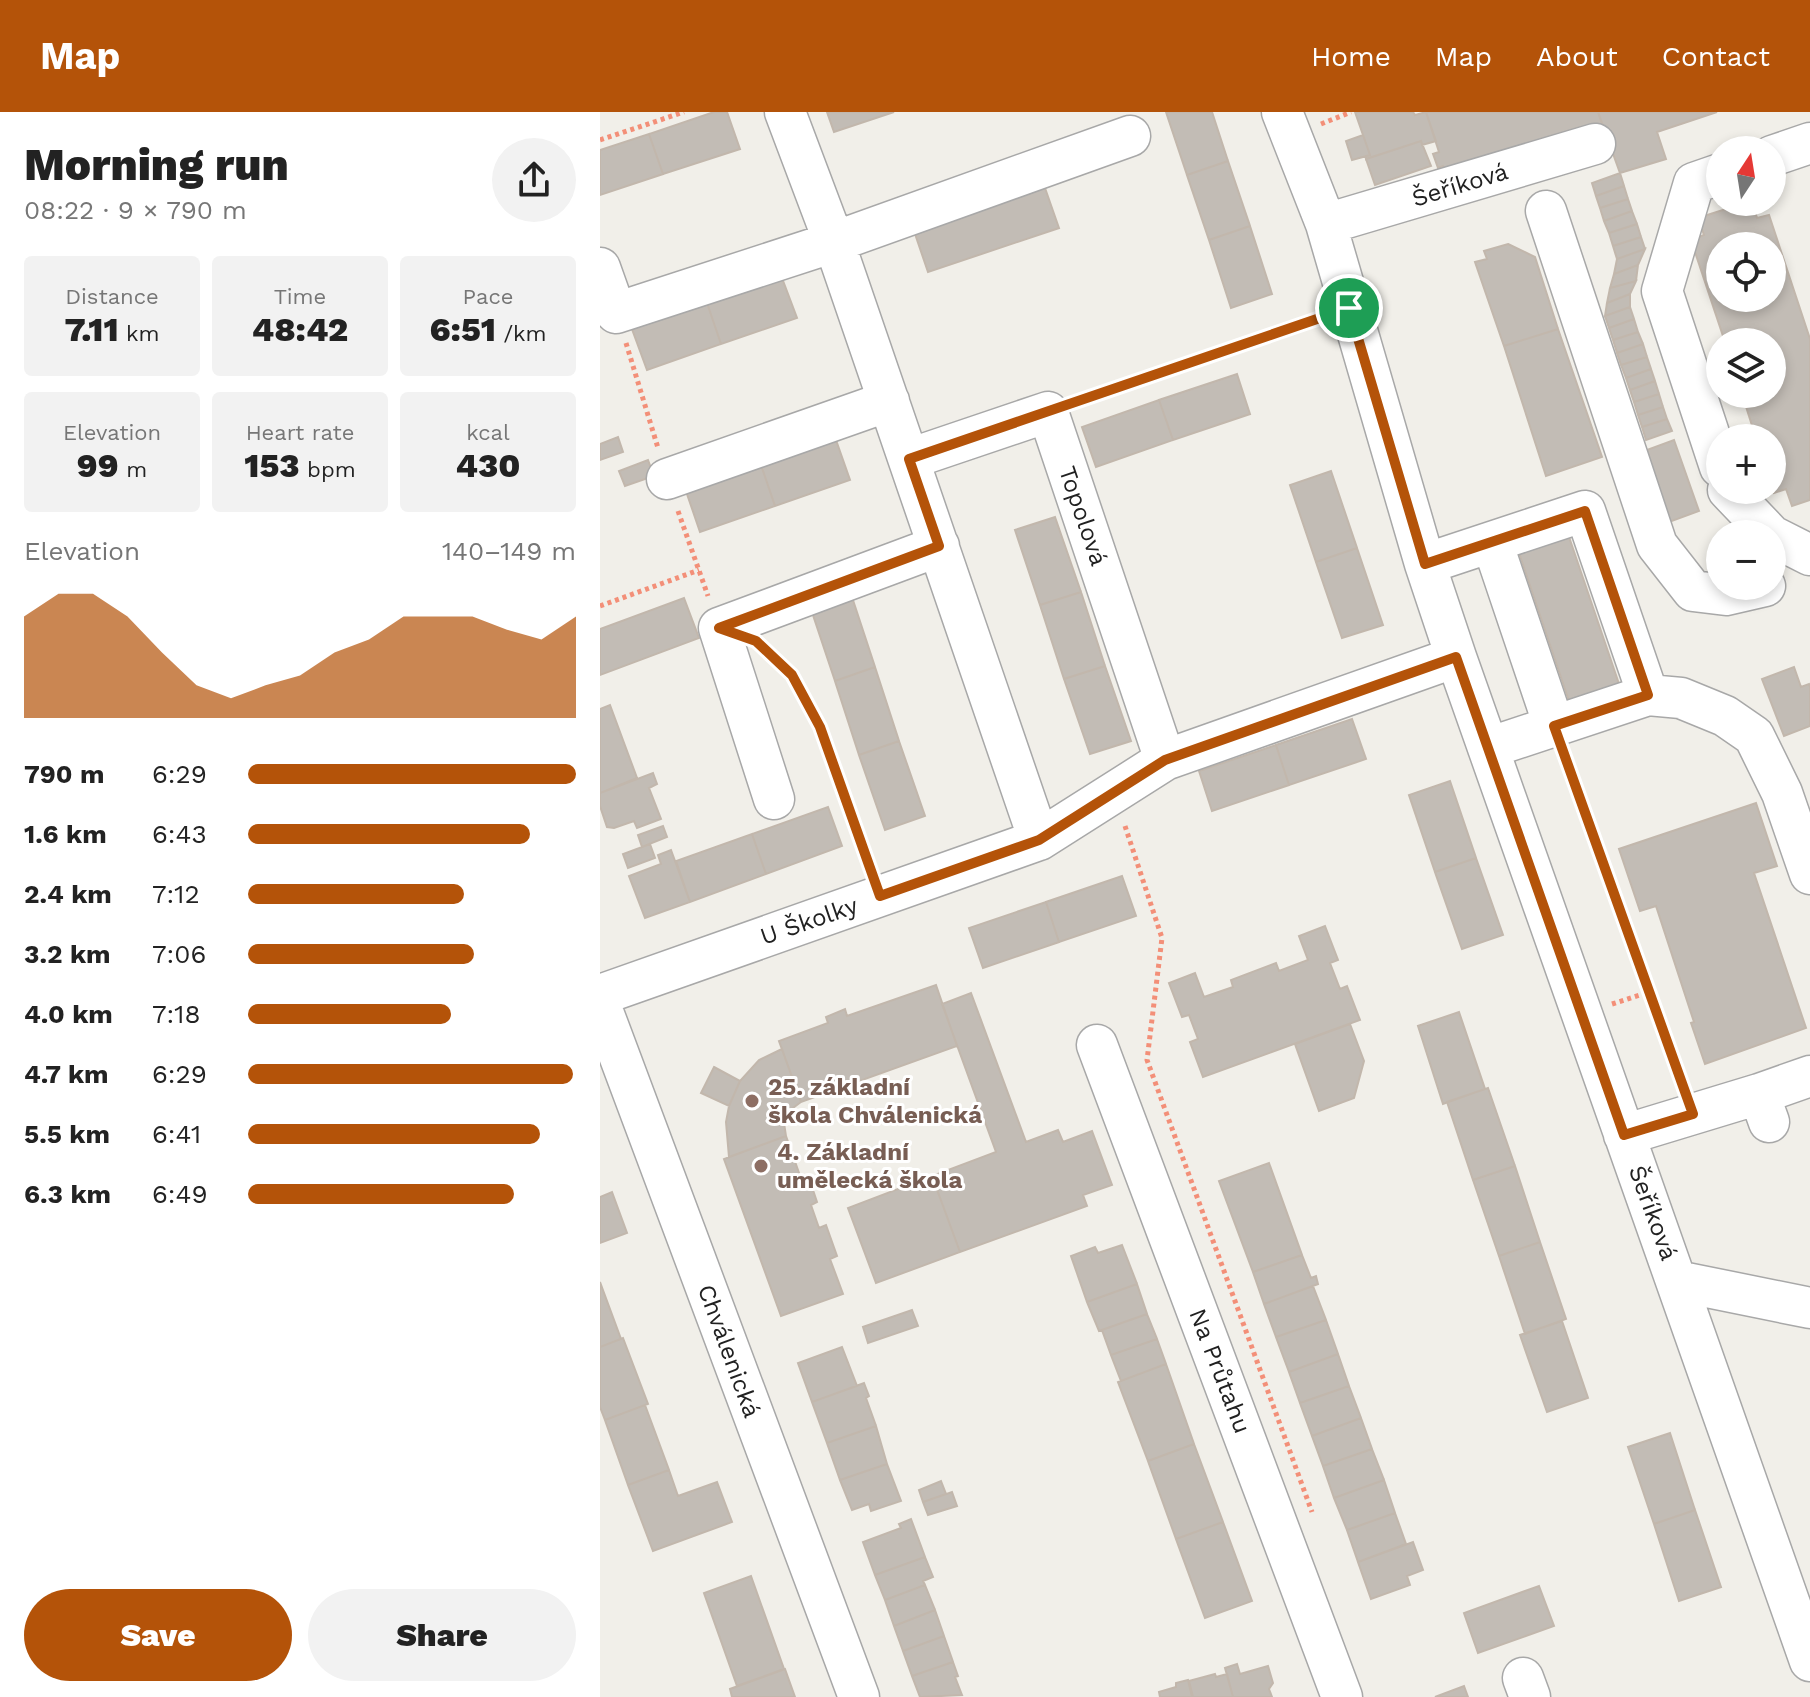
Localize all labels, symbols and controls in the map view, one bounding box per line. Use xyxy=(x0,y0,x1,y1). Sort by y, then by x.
text: Map xyxy=(40,34,120,78)
text: Home xyxy=(1311,40,1391,73)
text: Map xyxy=(1435,40,1492,73)
text: About xyxy=(1536,40,1618,73)
text: Contact xyxy=(1662,40,1770,73)
north arrow xyxy=(1706,136,1786,216)
map controls xyxy=(1706,136,1786,600)
button: share xyxy=(492,138,576,222)
text: Morning run xyxy=(24,139,289,191)
street label: Šeříková xyxy=(1409,157,1511,213)
text: 08:22 · 9 × 790 m xyxy=(24,195,247,225)
button: locate xyxy=(1706,232,1786,312)
pin xyxy=(1315,274,1383,342)
text: Distance xyxy=(65,284,159,309)
text: Time xyxy=(274,284,326,309)
text: Pace xyxy=(463,284,513,309)
icon: arrive xyxy=(1327,286,1371,330)
text: 7.11 xyxy=(64,309,119,349)
text: 48:42 xyxy=(252,309,348,349)
text: 6:51 xyxy=(430,309,496,349)
text: km xyxy=(119,321,160,346)
text: /km xyxy=(496,321,546,346)
button: layers xyxy=(1706,328,1786,408)
text: Elevation xyxy=(63,420,161,445)
text: Heart rate xyxy=(246,420,354,445)
text: kcal xyxy=(466,420,510,445)
button: + xyxy=(1706,424,1786,504)
text: 99 xyxy=(77,445,119,485)
text: 153 xyxy=(244,445,300,485)
text: 430 xyxy=(456,445,520,485)
text: m xyxy=(119,457,147,482)
text: bpm xyxy=(300,457,356,482)
street label: Topolová xyxy=(1053,463,1113,569)
button: − xyxy=(1706,520,1786,600)
text: Elevation xyxy=(24,536,140,566)
text: 140–149 m xyxy=(442,536,576,566)
text: 790 m xyxy=(24,759,104,789)
text: 6:29 xyxy=(152,759,207,789)
text: 1.6 km xyxy=(24,819,107,849)
text: 6:43 xyxy=(152,819,207,849)
text: 2.4 km xyxy=(24,879,112,909)
text: 7:12 xyxy=(152,879,200,909)
street label: U Školky xyxy=(756,891,862,951)
text: 3.2 km xyxy=(24,939,111,969)
text: 7:06 xyxy=(152,939,206,969)
text: 4.0 km xyxy=(24,999,113,1029)
text: 7:18 xyxy=(152,999,200,1029)
text: 4.7 km xyxy=(24,1059,109,1089)
text: 6:29 xyxy=(152,1059,207,1089)
place label: 25. základní škola Chválenická xyxy=(768,1073,982,1129)
marker: 25. základní škola Chválenická xyxy=(743,1092,761,1110)
text: 5.5 km xyxy=(24,1119,110,1149)
text: 6:41 xyxy=(152,1119,201,1149)
place label: 4. Základní umělecká škola xyxy=(777,1138,963,1194)
marker: 4. Základní umělecká škola xyxy=(752,1157,770,1175)
street label: Šeříková xyxy=(1623,1162,1683,1264)
text: 6.3 km xyxy=(24,1179,111,1209)
text: 6:49 xyxy=(152,1179,207,1209)
street label: Chválenická xyxy=(692,1281,766,1421)
street label: Na Průtahu xyxy=(1183,1305,1257,1437)
button: Save xyxy=(24,1589,292,1681)
button: Share xyxy=(308,1589,576,1681)

